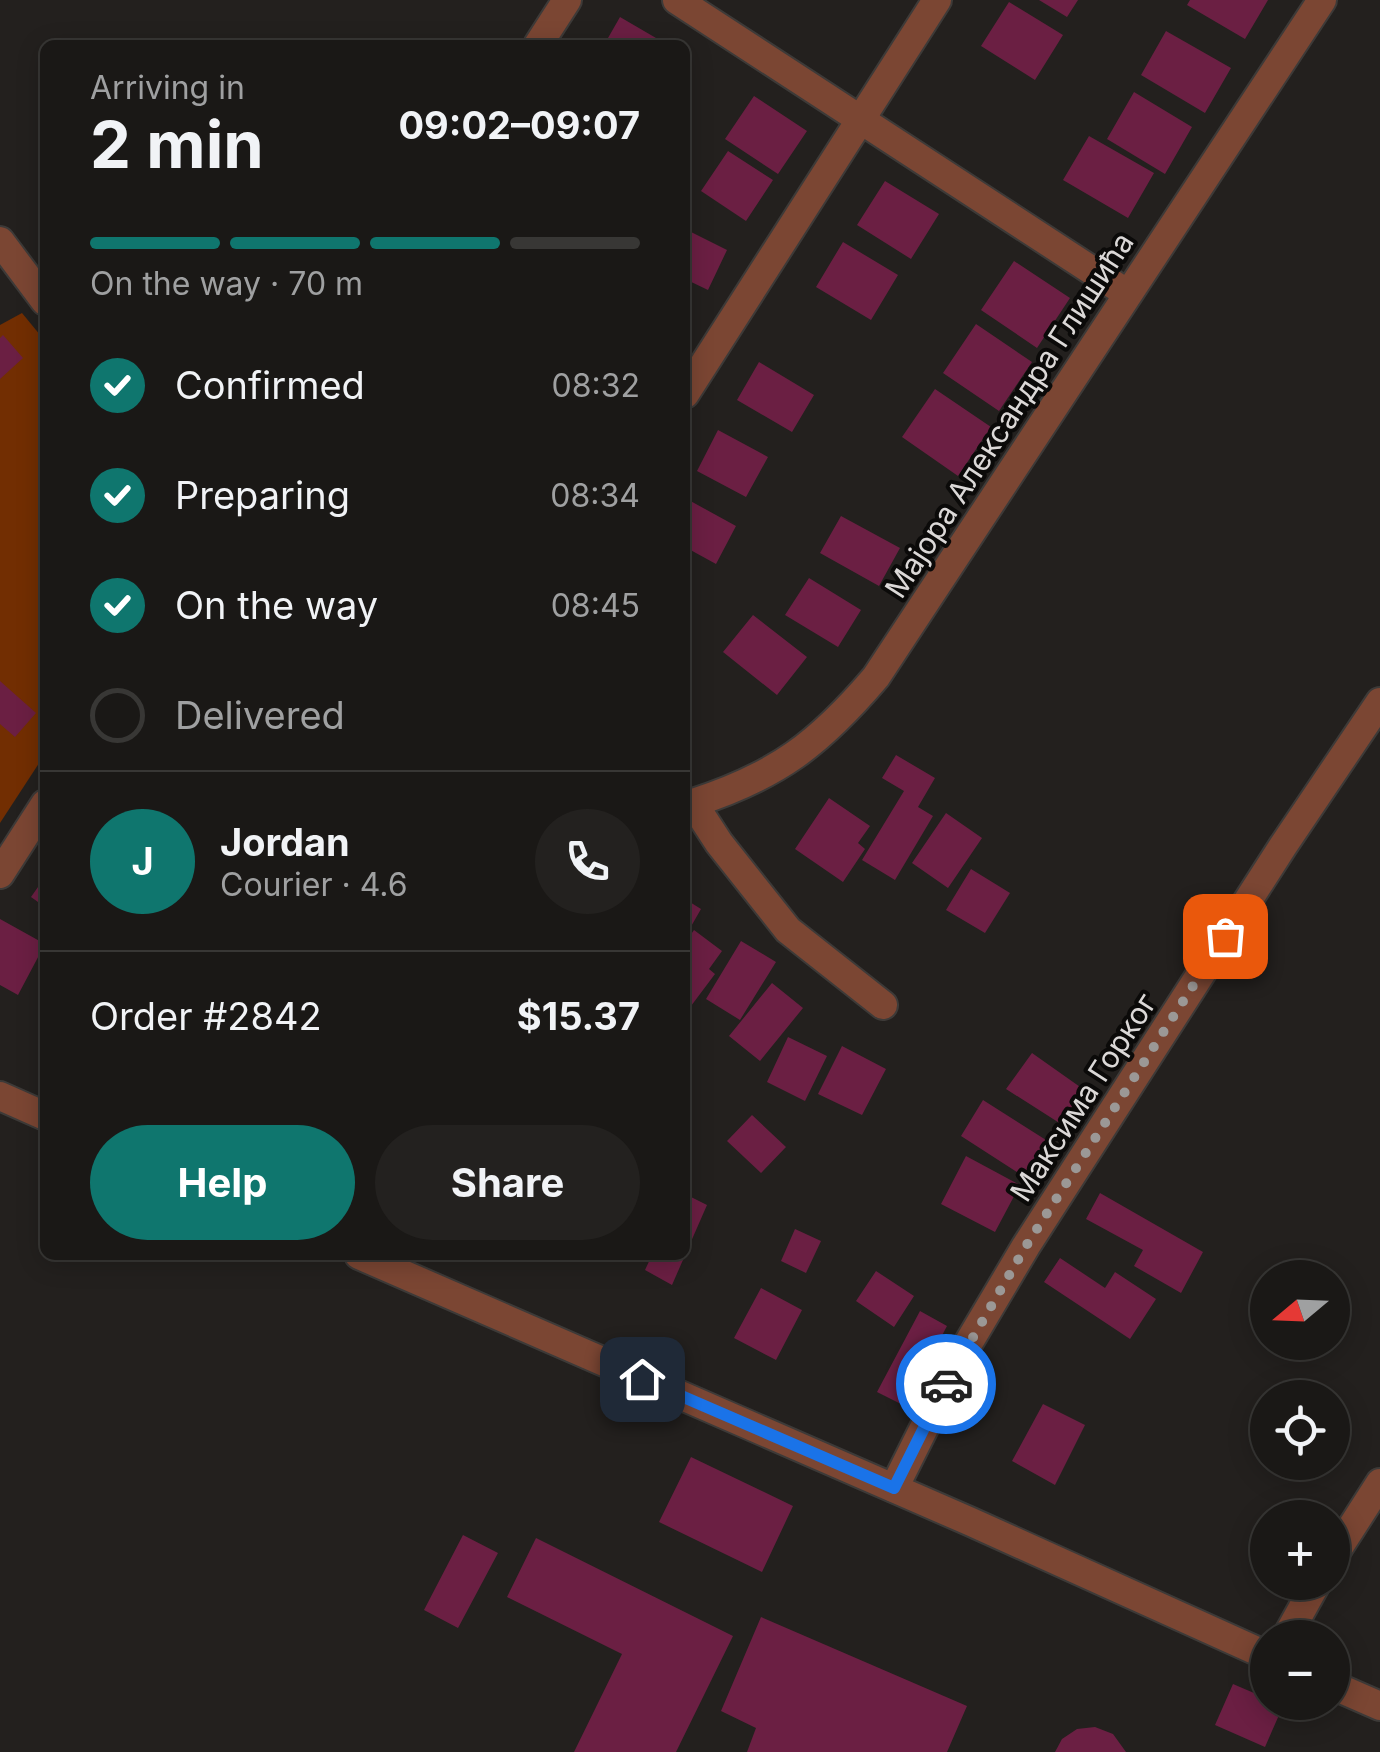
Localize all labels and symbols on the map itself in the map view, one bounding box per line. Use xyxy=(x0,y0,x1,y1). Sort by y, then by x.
street label: Мајора Александра Глишића xyxy=(877,226,1141,604)
pin xyxy=(1183,894,1268,979)
street label: Максима Горког xyxy=(1002,986,1164,1208)
north arrow xyxy=(1250,1260,1350,1360)
courier xyxy=(896,1334,996,1434)
pin xyxy=(600,1337,685,1422)

